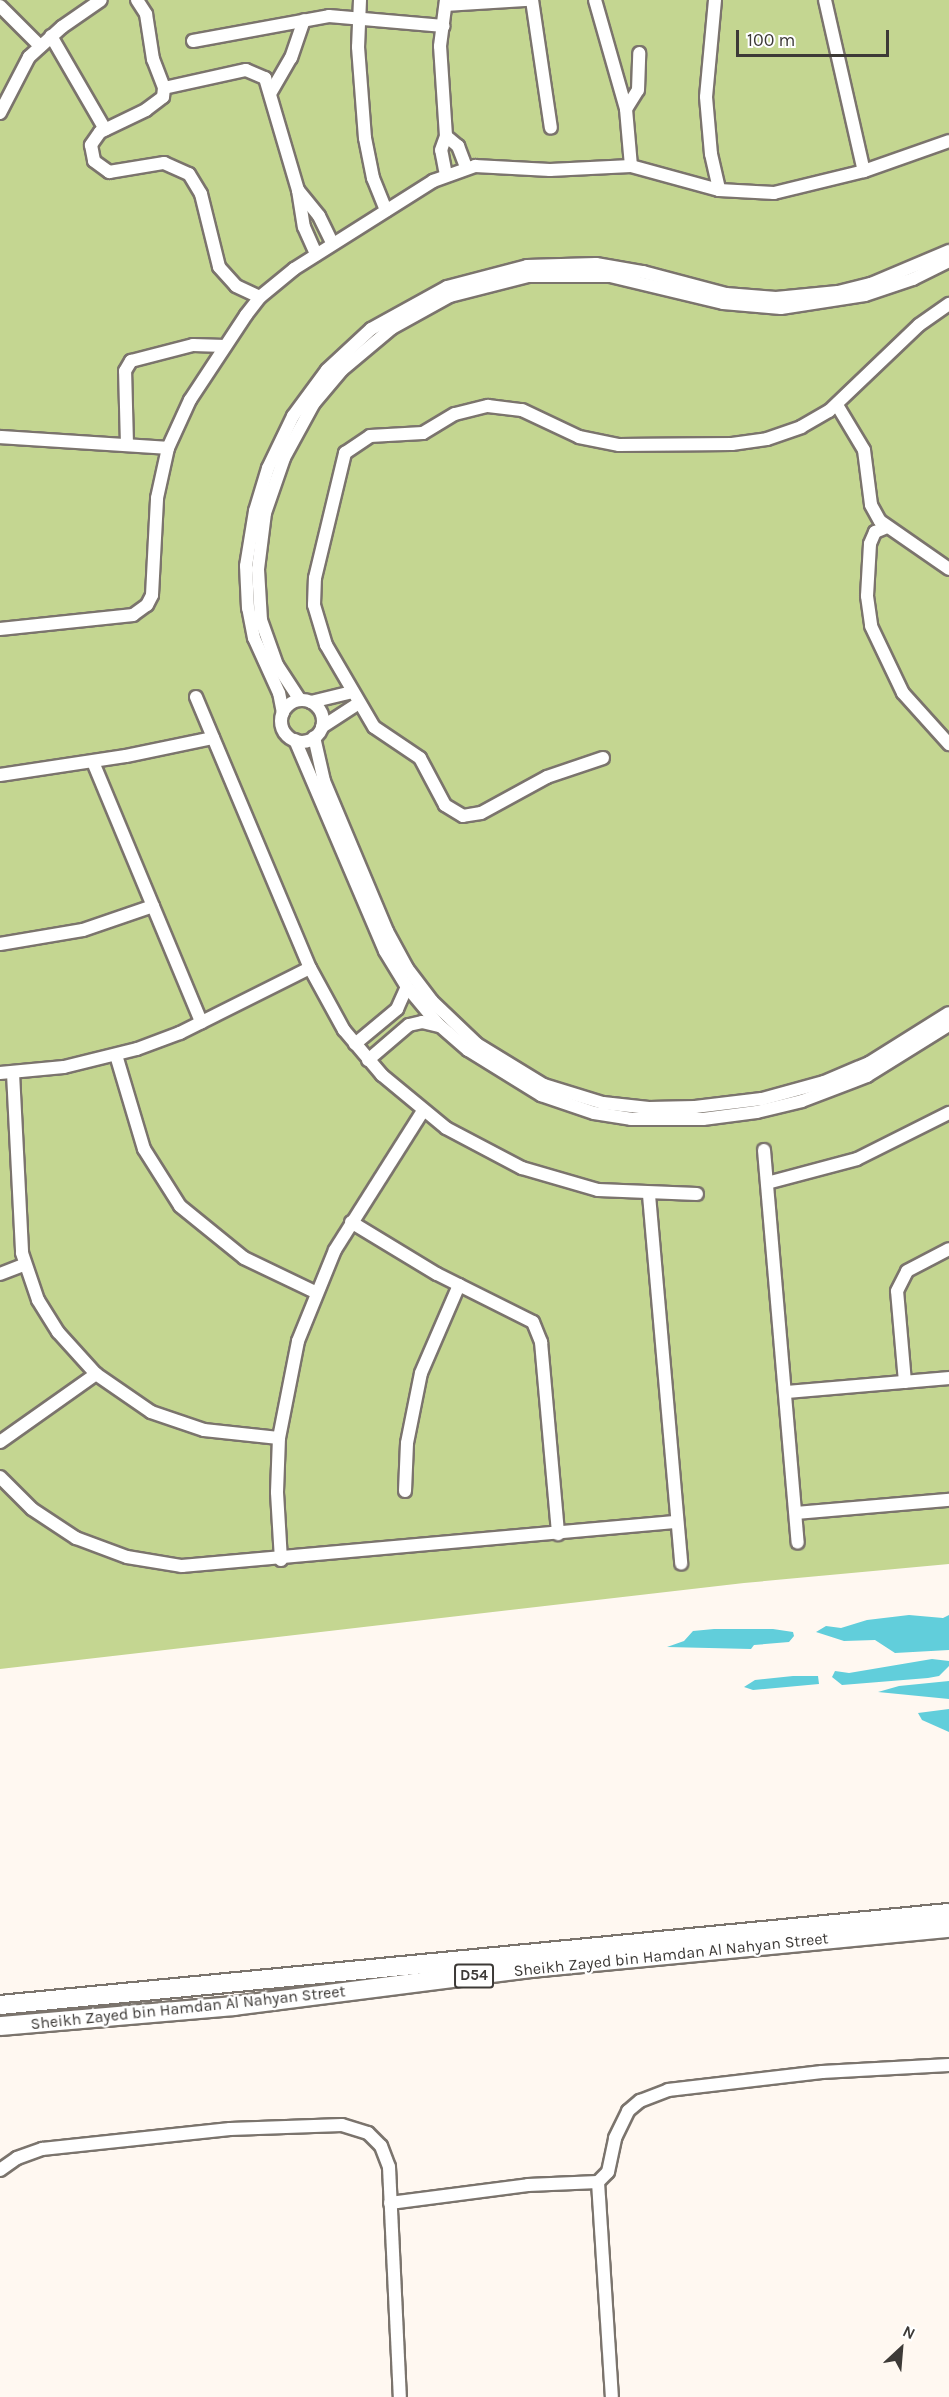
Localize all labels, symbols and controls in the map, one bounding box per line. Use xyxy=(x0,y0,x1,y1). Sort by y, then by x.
scale bar xyxy=(739,18,892,56)
text: 100 m xyxy=(747,29,795,51)
street label: Sheikh Zayed bin Hamdan Al Nahyan Street xyxy=(513,1929,829,1981)
road number: D54 xyxy=(453,1964,495,1988)
street label: Sheikh Zayed bin Hamdan Al Nahyan Street xyxy=(30,1982,346,2034)
north arrow xyxy=(871,2319,931,2379)
text: N xyxy=(900,2321,918,2343)

